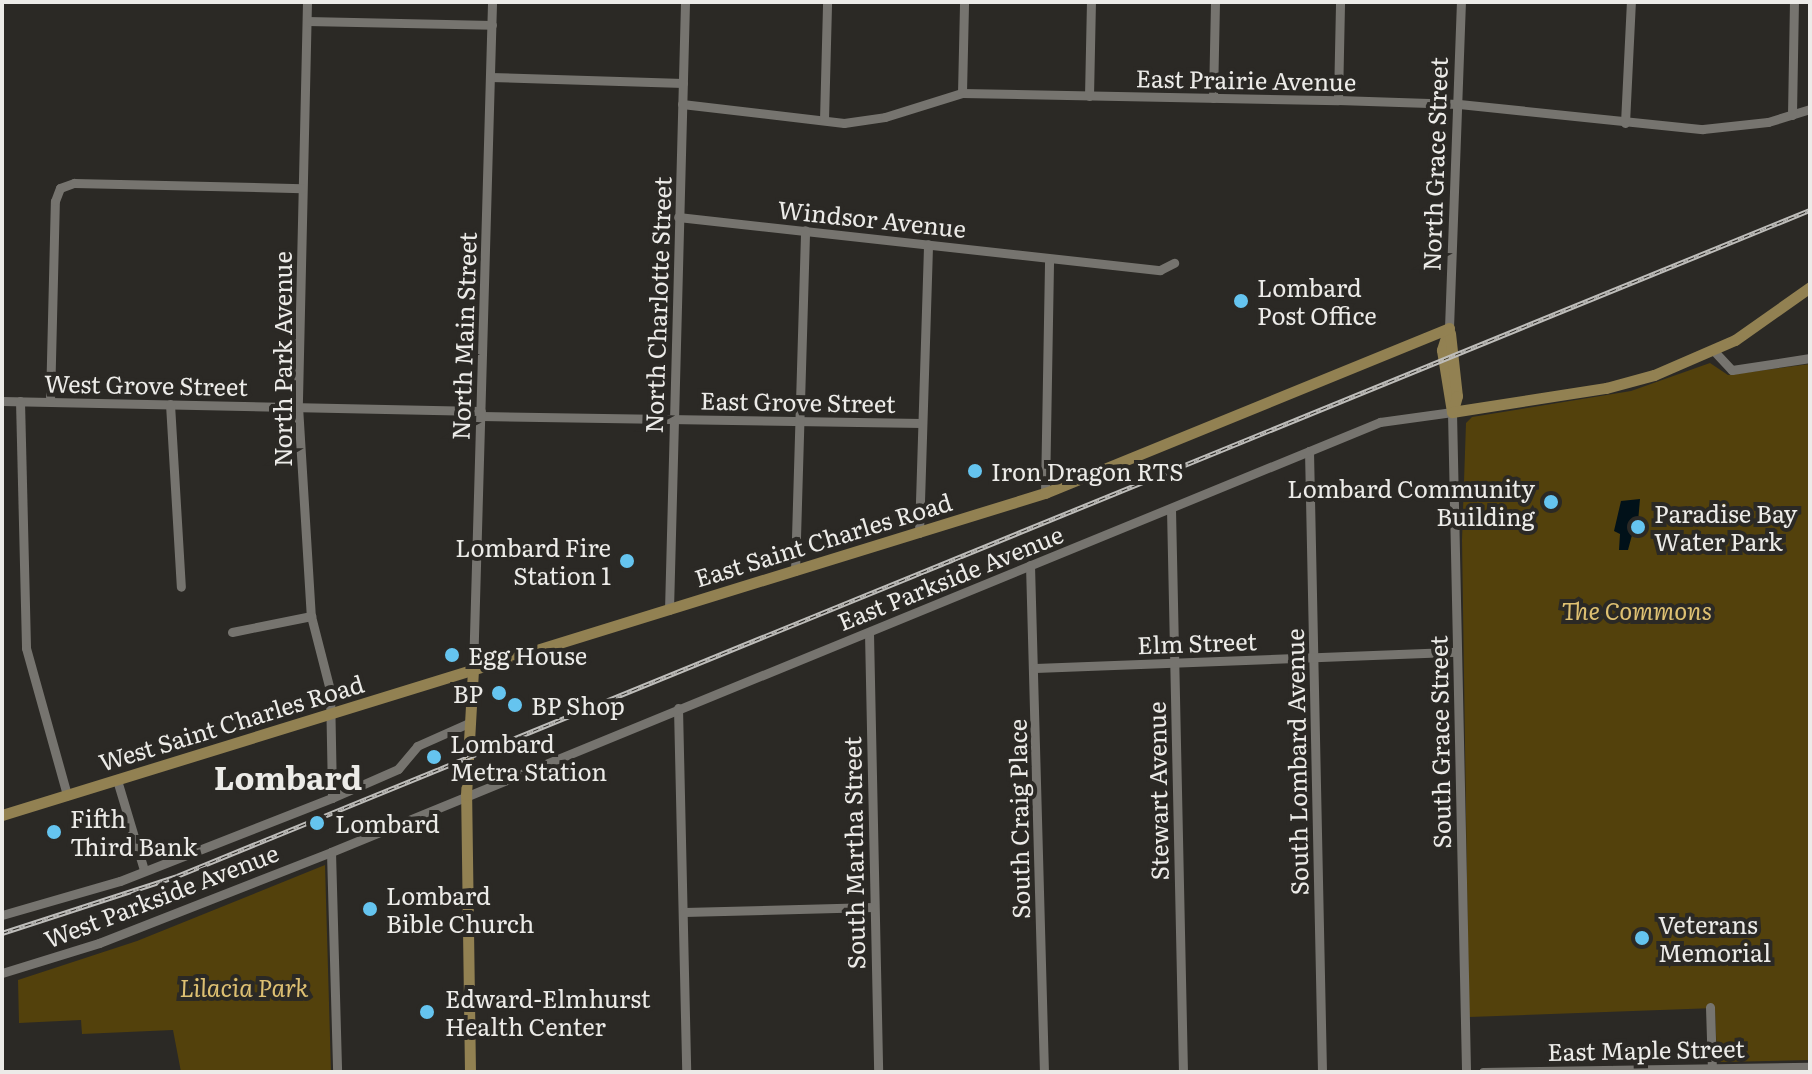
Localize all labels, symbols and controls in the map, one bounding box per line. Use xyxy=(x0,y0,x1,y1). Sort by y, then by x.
street label: North Grace Street xyxy=(1416,56,1452,272)
street label: East Prairie Avenue xyxy=(1135,63,1357,95)
street label: North Charlotte Street xyxy=(638,176,676,434)
street label: Windsor Avenue xyxy=(776,194,968,242)
street label: North Main Street xyxy=(445,231,481,441)
street label: North Park Avenue xyxy=(268,251,296,467)
place label: Lombard Post Office xyxy=(1257,273,1377,329)
marker: Lombard Post Office xyxy=(1232,292,1250,310)
street label: West Grove Street xyxy=(44,368,248,400)
street label: East Grove Street xyxy=(700,385,896,417)
place label: Iron Dragon RTS xyxy=(991,457,1184,485)
marker: Iron Dragon RTS xyxy=(966,462,984,480)
place label: Lombard Community Building xyxy=(1287,474,1535,530)
street label: East Saint Charles Road xyxy=(691,486,955,592)
marker: Lombard Community Building xyxy=(1542,493,1560,511)
place label: Paradise Bay Water Park xyxy=(1654,499,1797,555)
marker: Paradise Bay Water Park xyxy=(1629,518,1647,536)
street label: East Parkside Avenue xyxy=(833,519,1067,635)
place label: Lombard Fire Station 1 xyxy=(455,533,611,589)
marker: Lombard Fire Station 1 xyxy=(618,552,636,570)
park label: The Commons xyxy=(1562,596,1712,624)
street label: Elm Street xyxy=(1137,626,1257,658)
street label: South Lombard Avenue xyxy=(1279,628,1313,896)
street label: South Grace Street xyxy=(1423,635,1455,849)
place label: Egg House xyxy=(468,641,587,669)
marker: Egg House xyxy=(443,646,461,664)
street label: West Saint Charles Road xyxy=(95,668,367,776)
place label: BP xyxy=(453,679,483,707)
marker: BP xyxy=(490,684,508,702)
place label: BP Shop xyxy=(531,691,625,719)
marker: BP Shop xyxy=(506,696,524,714)
street label: Stewart Avenue xyxy=(1141,701,1173,881)
street label: South Craig Place xyxy=(1002,719,1034,919)
place label: Lombard Metra Station xyxy=(450,729,607,785)
street label: South Martha Street xyxy=(837,736,869,970)
marker: Lombard Metra Station xyxy=(425,748,443,766)
district label: Lombard xyxy=(214,757,362,795)
place label: Fifth Third Bank xyxy=(70,804,197,860)
place label: Lombard xyxy=(335,809,440,837)
marker: Lombard xyxy=(306,812,328,834)
marker: Fifth Third Bank xyxy=(45,823,63,841)
street label: West Parkside Avenue xyxy=(40,837,282,953)
place label: Lombard Bible Church xyxy=(386,881,534,937)
marker: Lombard Bible Church xyxy=(361,900,379,918)
place label: Veterans Memorial xyxy=(1658,910,1771,966)
marker: Veterans Memorial xyxy=(1633,929,1651,947)
park label: Lilacia Park xyxy=(180,973,308,1001)
place label: Edward-Elmhurst Health Center xyxy=(445,984,651,1040)
marker: Edward-Elmhurst Health Center xyxy=(416,1001,438,1023)
street label: East Maple Street xyxy=(1547,1033,1745,1065)

